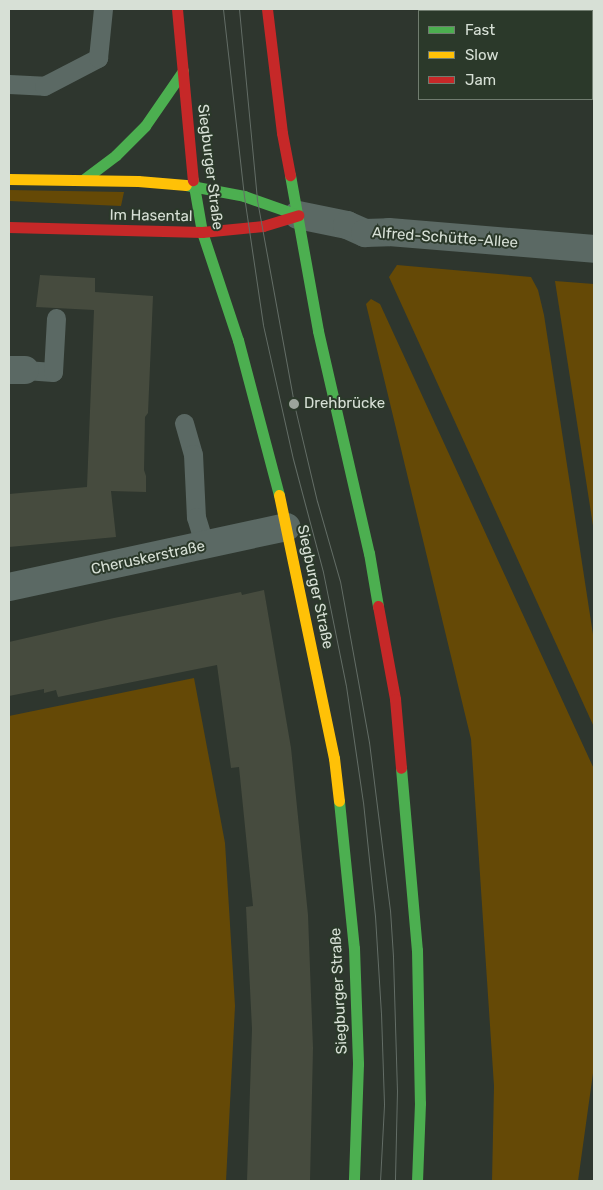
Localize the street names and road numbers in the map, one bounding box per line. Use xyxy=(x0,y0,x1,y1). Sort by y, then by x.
street label: Siegburger Straße xyxy=(193,103,227,231)
street label: Im Hasental xyxy=(109,206,193,226)
street label: Alfred-Schütte-Allee xyxy=(371,224,519,252)
street label: Siegburger Straße xyxy=(293,523,337,651)
street label: Cheruskerstraße xyxy=(89,537,207,579)
street label: Siegburger Straße xyxy=(327,927,351,1055)

